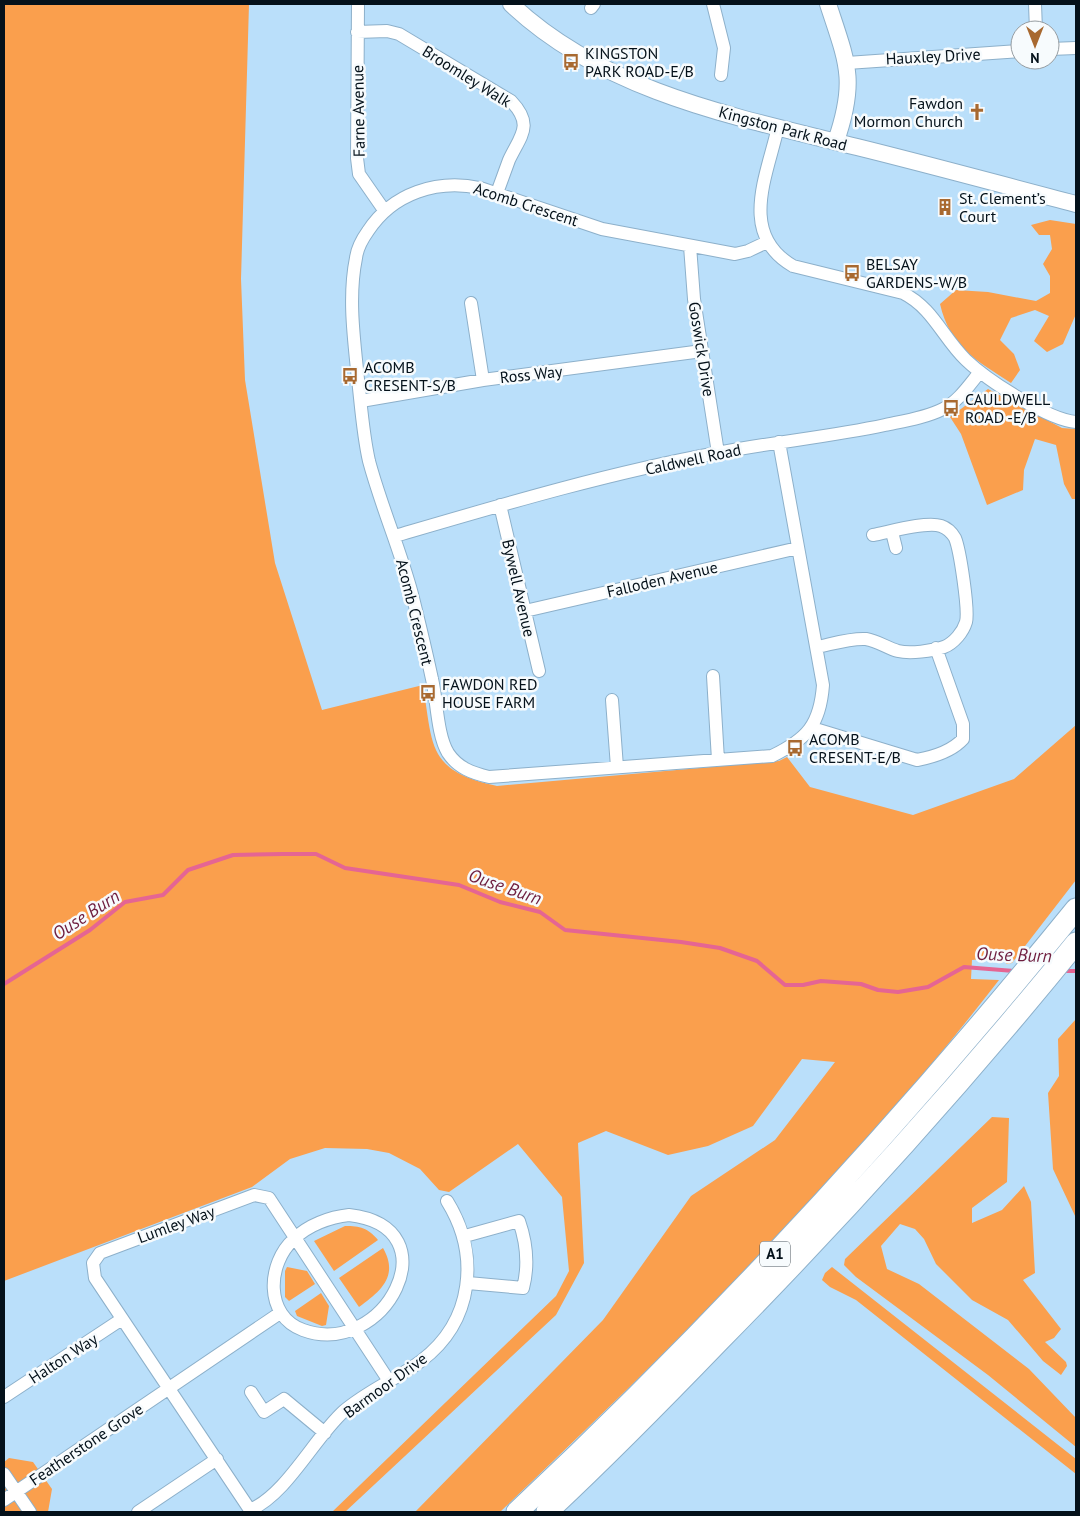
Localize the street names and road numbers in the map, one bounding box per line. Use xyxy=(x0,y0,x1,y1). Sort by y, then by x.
street label: Broomley Walk xyxy=(419,41,515,111)
street label: Hauxley Drive xyxy=(885,44,981,68)
street label: Farne Avenue xyxy=(347,65,369,157)
street label: Kingston Park Road xyxy=(717,101,849,155)
street label: Acomb Crescent xyxy=(471,178,581,230)
street label: Goswick Drive xyxy=(685,300,719,398)
street label: Ross Way xyxy=(499,361,564,387)
street label: Caldwell Road xyxy=(643,439,743,479)
street label: Bywell Avenue xyxy=(498,537,540,639)
street label: Acomb Crescent xyxy=(392,557,438,668)
street label: Falloden Avenue xyxy=(605,557,719,601)
street label: Lumley Way xyxy=(135,1201,218,1247)
road number: A1 xyxy=(760,1242,790,1266)
street label: Halton Way xyxy=(25,1328,102,1388)
street label: Barmoor Drive xyxy=(339,1348,431,1422)
street label: Featherstone Grove xyxy=(25,1399,147,1489)

